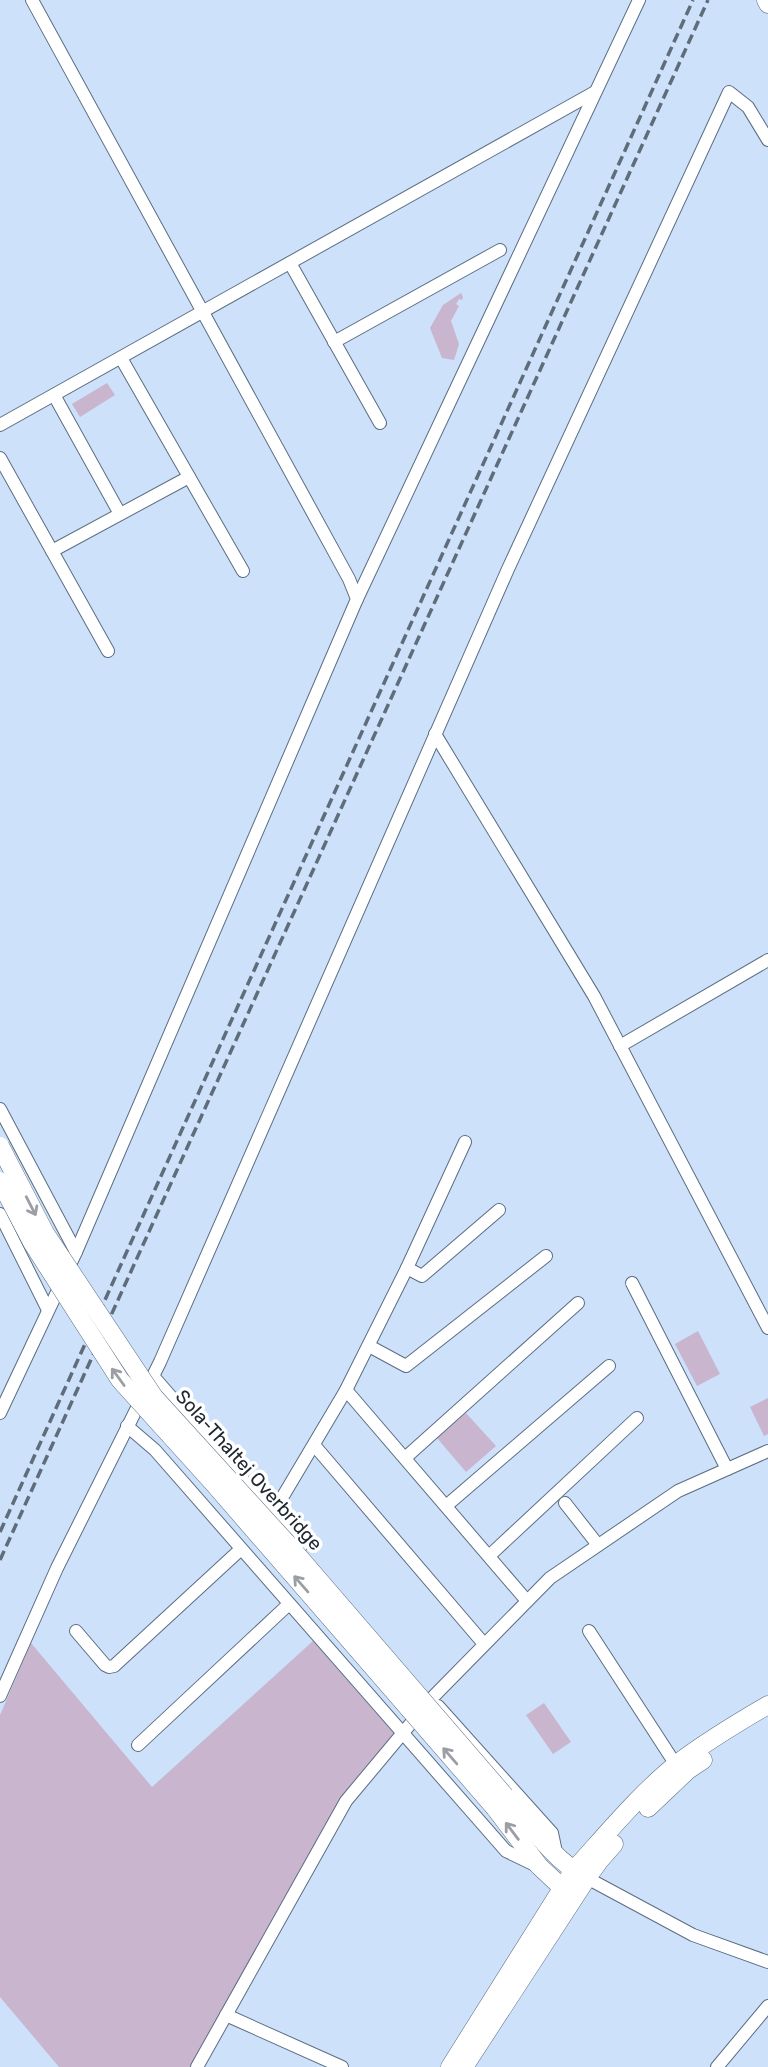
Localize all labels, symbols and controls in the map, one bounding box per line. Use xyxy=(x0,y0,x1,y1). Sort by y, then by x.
one-way arrow xyxy=(25,1195,39,1216)
one-way arrow xyxy=(111,1368,125,1387)
street label: Sola-Thaltej Overbridge xyxy=(171,1385,327,1555)
one-way arrow xyxy=(293,1575,309,1593)
one-way arrow xyxy=(442,1747,458,1765)
one-way arrow xyxy=(505,1822,519,1841)

